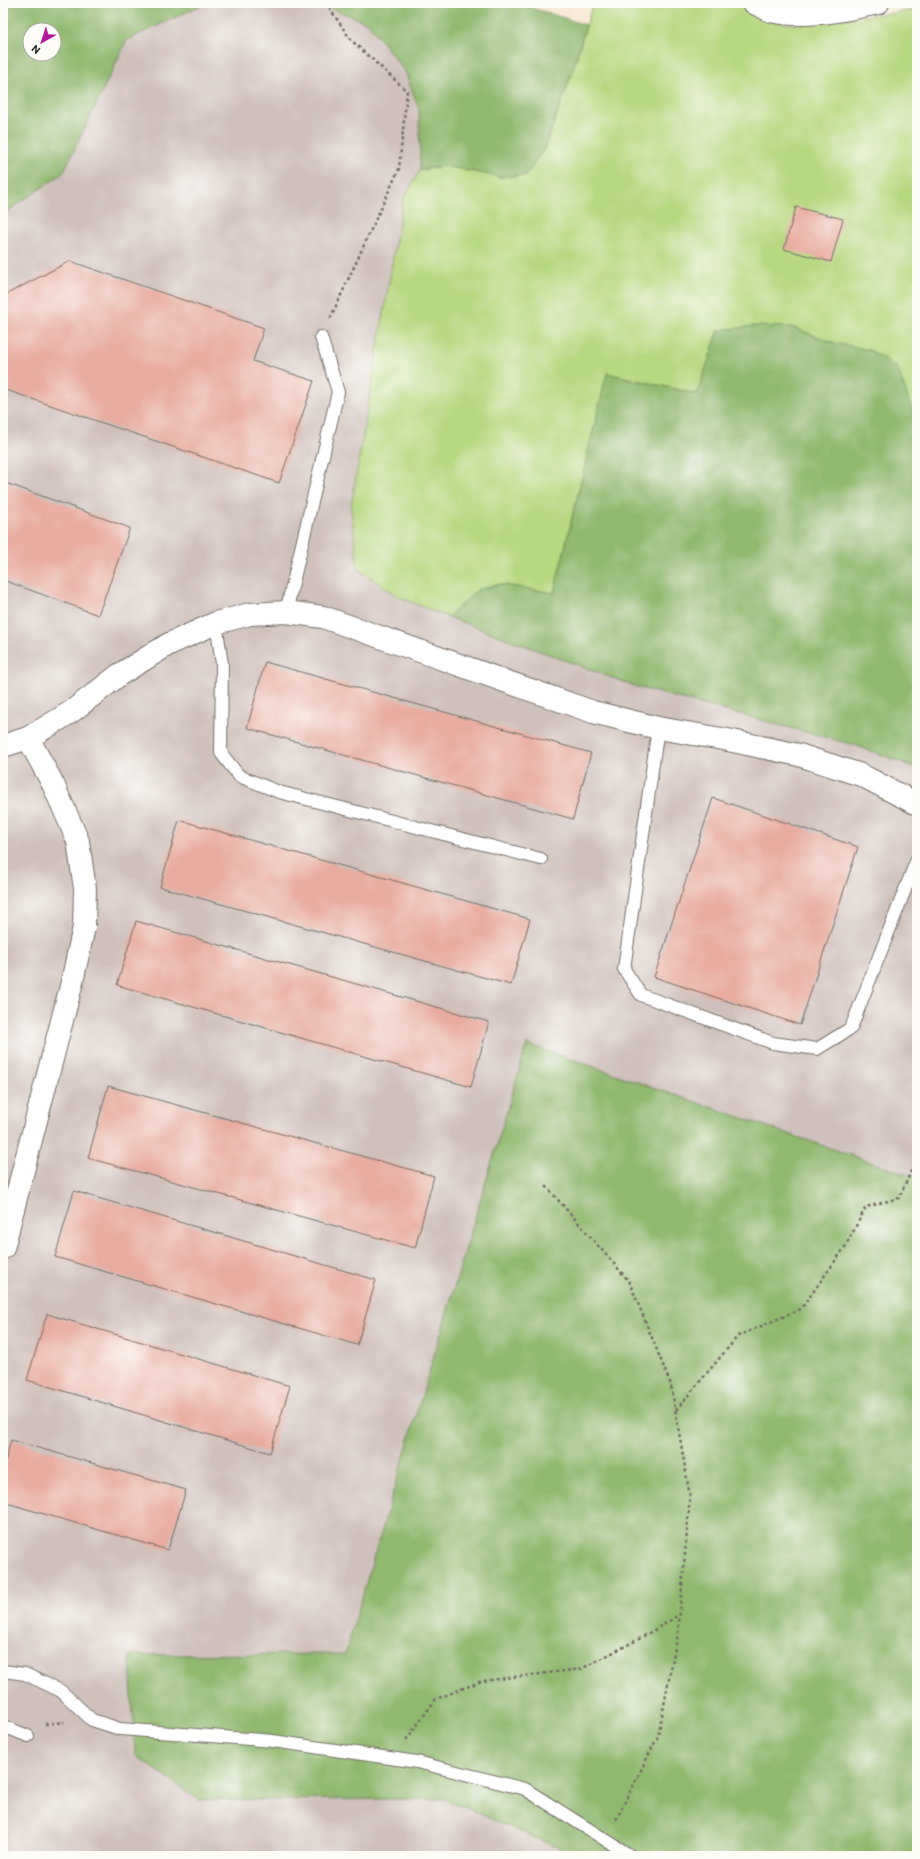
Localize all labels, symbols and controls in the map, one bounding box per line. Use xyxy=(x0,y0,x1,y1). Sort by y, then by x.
north arrow xyxy=(22,22,62,62)
text: N xyxy=(29,42,43,57)

